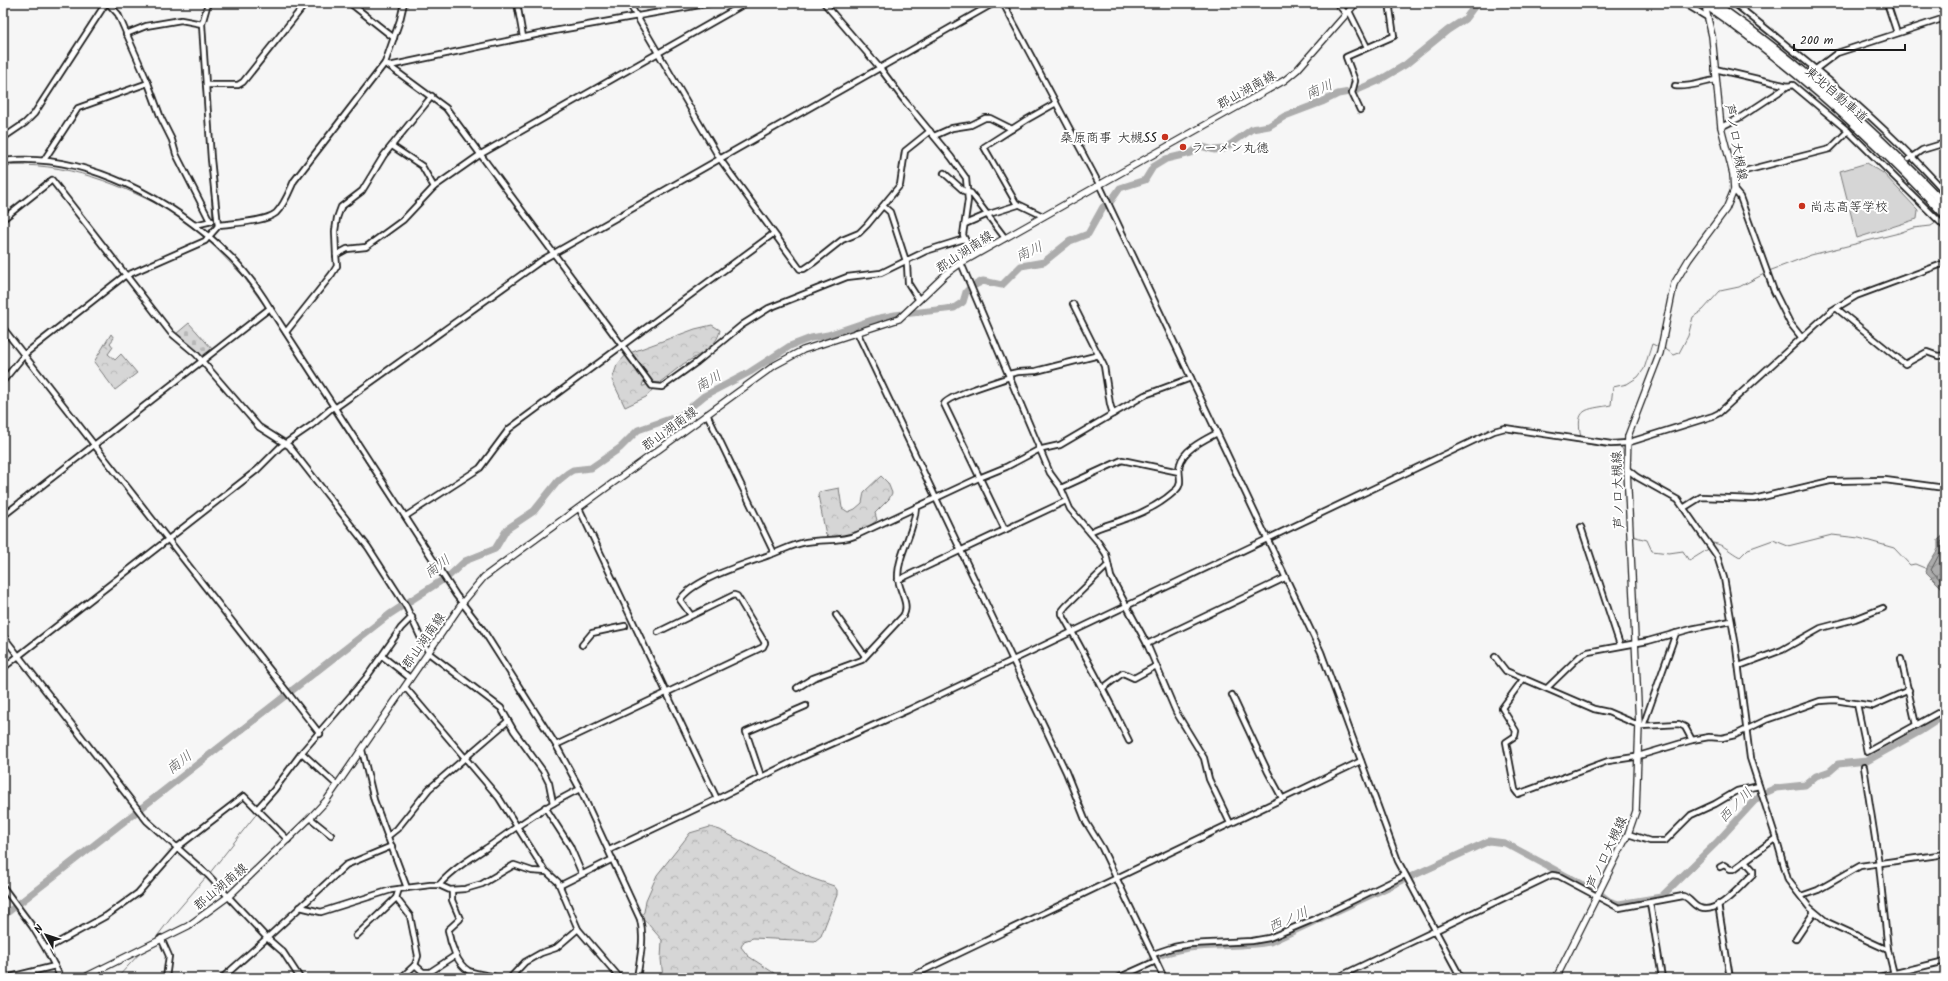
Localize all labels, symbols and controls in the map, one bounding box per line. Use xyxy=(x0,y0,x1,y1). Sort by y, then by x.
scale bar xyxy=(1794,26,1905,52)
text: 200 m xyxy=(1800,31,1834,50)
street label: 東北自動車道 xyxy=(1800,62,1872,129)
street label: 郡山湖南線 xyxy=(1213,65,1281,115)
water label: 南川 xyxy=(1302,74,1337,106)
street label: 芦ノ口大槻線 xyxy=(1718,102,1753,183)
place label: 桑原商事 大槻SS xyxy=(1060,128,1157,149)
marker: 桑原商事 大槻SS xyxy=(1160,132,1170,142)
place label: ラーメン丸徳 xyxy=(1191,138,1269,159)
marker: ラーメン丸徳 xyxy=(1178,142,1188,152)
place label: 尚志高等学校 xyxy=(1810,197,1888,218)
marker: 尚志高等学校 xyxy=(1797,201,1807,211)
street label: 郡山湖南線 xyxy=(932,225,999,279)
water label: 南川 xyxy=(1012,236,1047,268)
water label: 南川 xyxy=(691,365,726,398)
street label: 郡山湖南線 xyxy=(637,401,703,457)
street label: 芦ノ口大槻線 xyxy=(1607,450,1630,529)
water label: 南川 xyxy=(420,550,455,584)
street label: 郡山湖南線 xyxy=(397,607,452,674)
water label: 南川 xyxy=(162,746,197,780)
water label: 西ノ川 xyxy=(1713,783,1758,828)
street label: 芦ノ口大槻線 xyxy=(1581,812,1634,892)
street label: 郡山湖南線 xyxy=(189,858,253,916)
water label: 西ノ川 xyxy=(1265,901,1312,939)
north arrow xyxy=(26,915,66,955)
text: N xyxy=(30,921,48,938)

